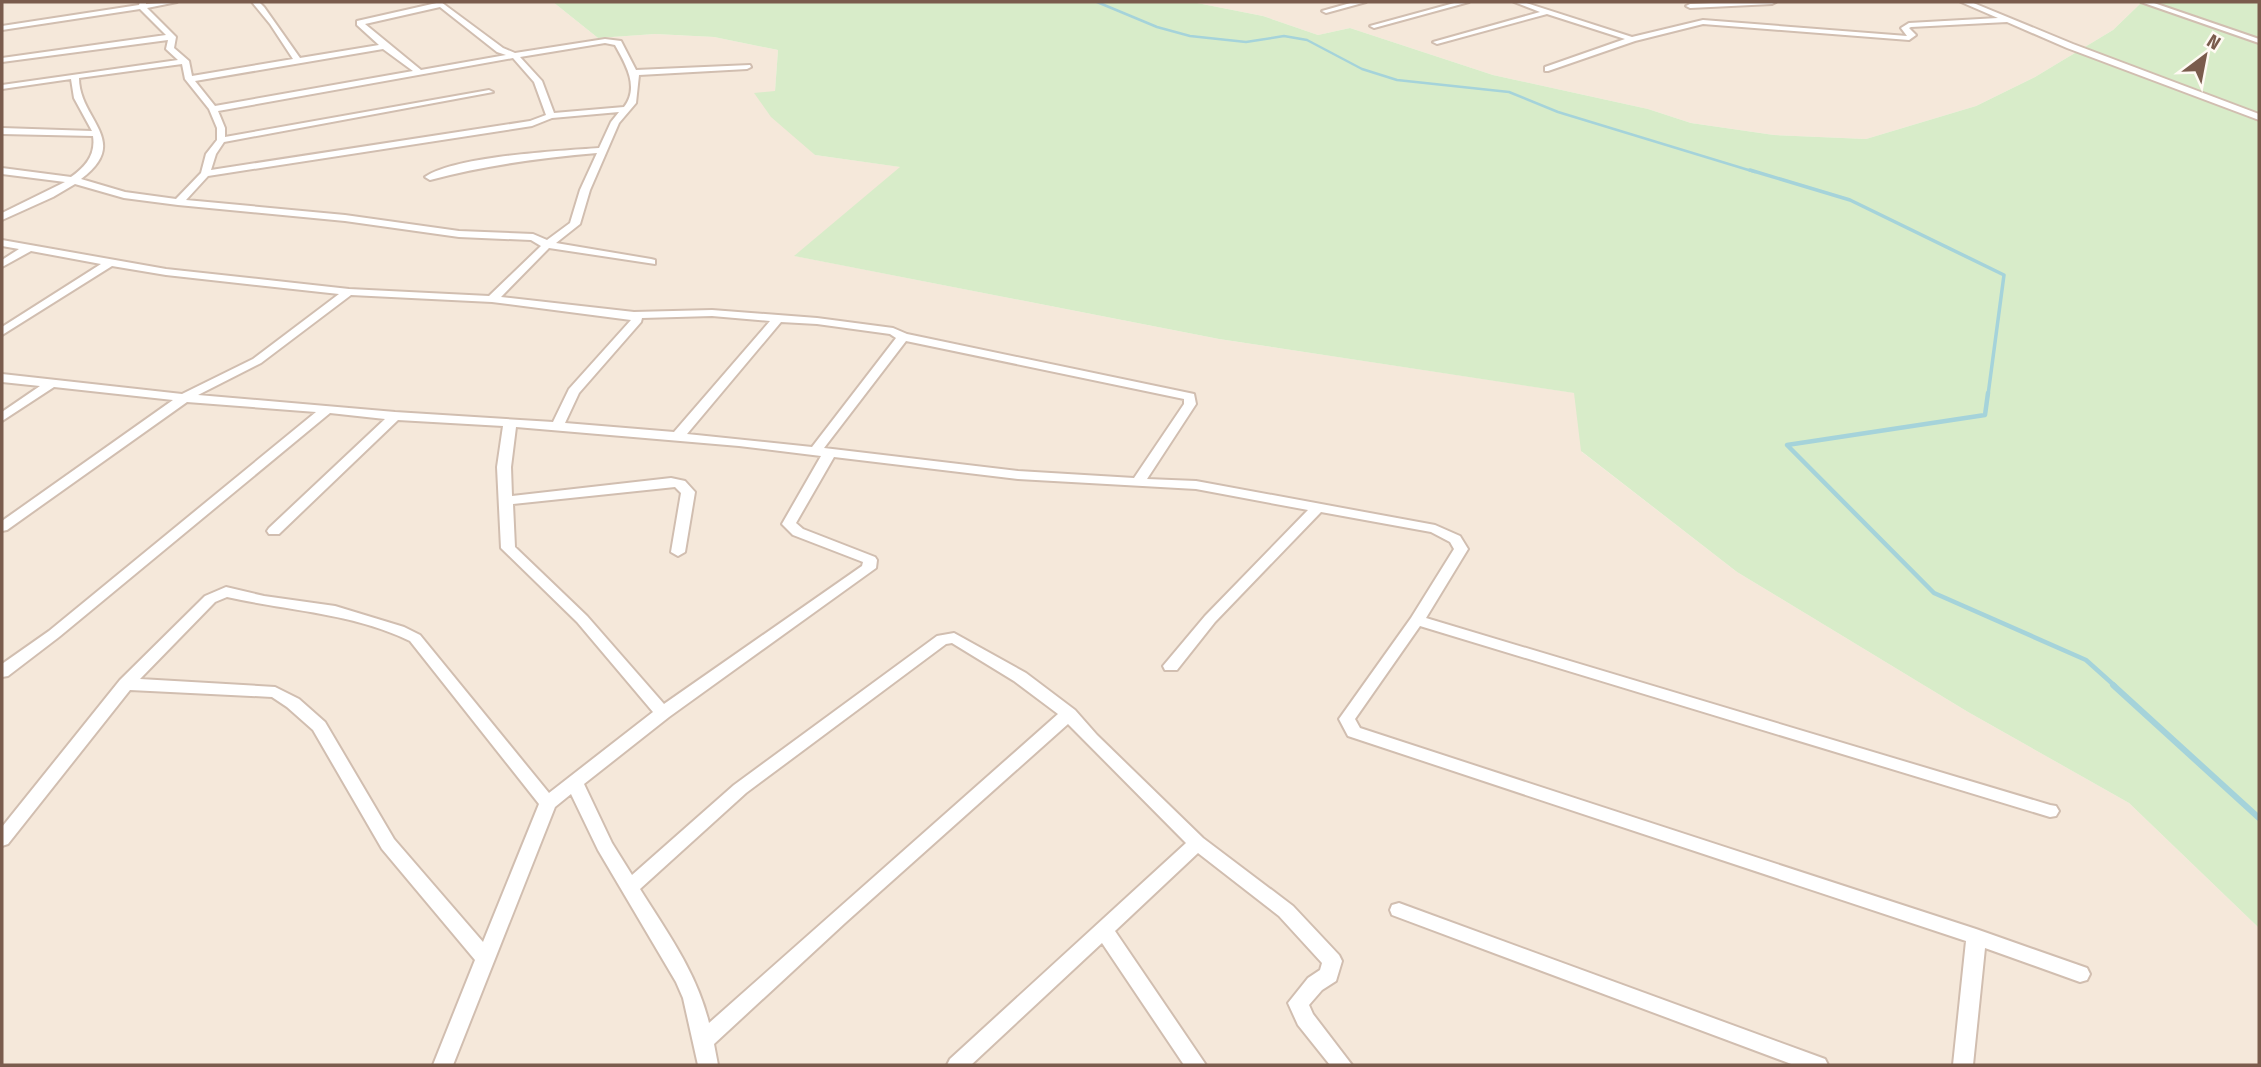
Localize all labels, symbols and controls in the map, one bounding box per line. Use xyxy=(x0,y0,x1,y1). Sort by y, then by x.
north arrow xyxy=(2170,21,2240,91)
text: N xyxy=(2203,29,2225,55)

